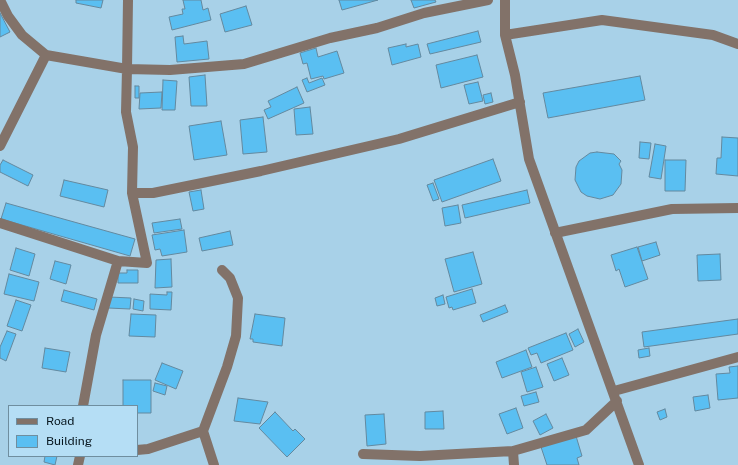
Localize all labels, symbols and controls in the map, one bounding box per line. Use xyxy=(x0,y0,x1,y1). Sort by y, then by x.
legend xyxy=(8,405,138,457)
text: Road xyxy=(46,414,74,428)
text: Building xyxy=(46,434,92,448)

